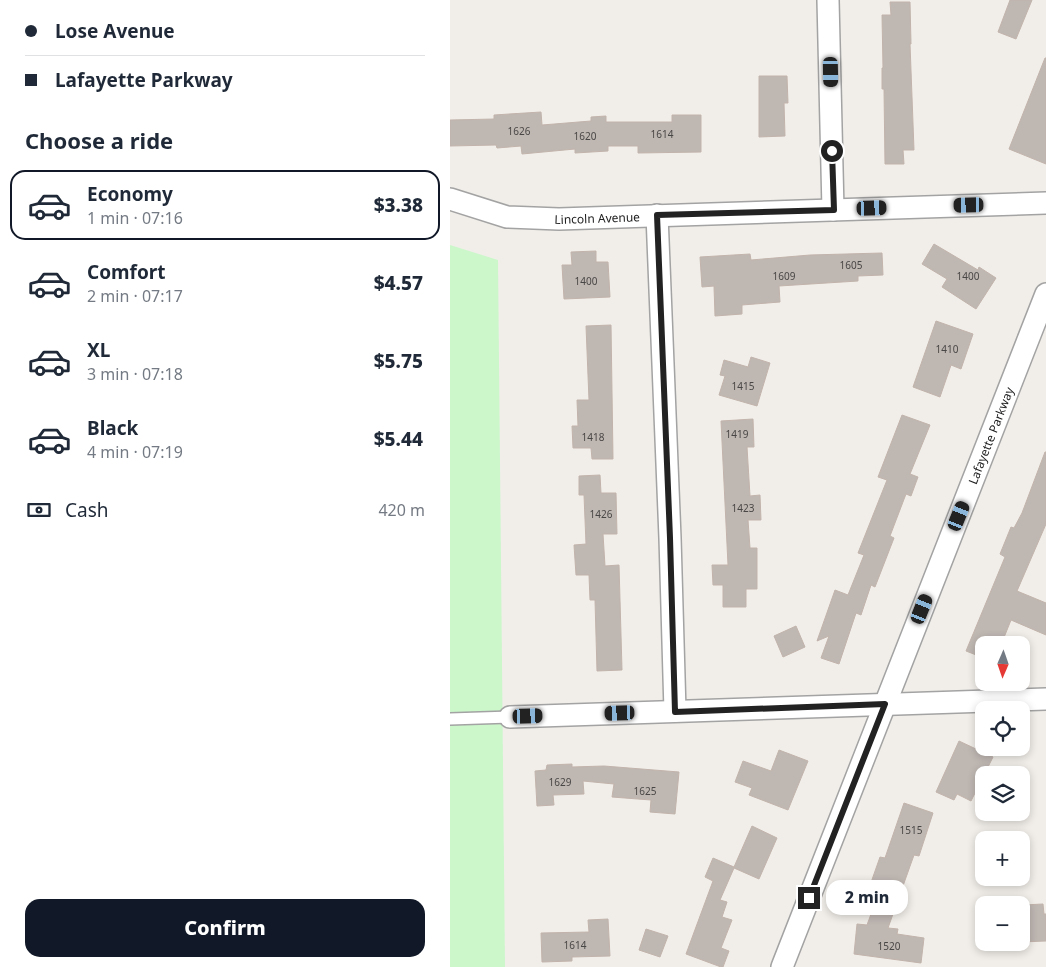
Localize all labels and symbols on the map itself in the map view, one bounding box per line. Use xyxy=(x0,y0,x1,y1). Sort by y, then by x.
car xyxy=(823,57,838,87)
house number: 1626 xyxy=(508,124,531,138)
house number: 1614 xyxy=(651,127,674,141)
house number: 1620 xyxy=(574,129,597,143)
route start xyxy=(821,140,843,162)
car xyxy=(953,197,984,213)
car xyxy=(856,200,887,216)
street label: Lincoln Avenue xyxy=(554,208,640,228)
house number: 1605 xyxy=(840,258,863,272)
house number: 1609 xyxy=(773,269,796,283)
house number: 1400 xyxy=(957,269,980,283)
house number: 1400 xyxy=(575,274,598,288)
house number: 1410 xyxy=(936,342,959,356)
house number: 1415 xyxy=(732,379,755,393)
street label: Lafayette Parkway xyxy=(964,384,1018,487)
house number: 1419 xyxy=(726,427,749,441)
house number: 1418 xyxy=(582,430,605,444)
car xyxy=(946,499,971,533)
house number: 1423 xyxy=(732,501,755,515)
house number: 1426 xyxy=(590,507,613,521)
car xyxy=(909,592,934,626)
north arrow xyxy=(975,636,1030,691)
car xyxy=(604,705,635,721)
car xyxy=(512,708,543,724)
house number: 1629 xyxy=(549,775,572,789)
house number: 1625 xyxy=(634,784,657,798)
house number: 1515 xyxy=(900,823,923,837)
callout: 2 min xyxy=(826,880,909,916)
route end xyxy=(798,887,820,909)
house number: 1614 xyxy=(564,938,587,952)
house number: 1520 xyxy=(878,939,901,953)

